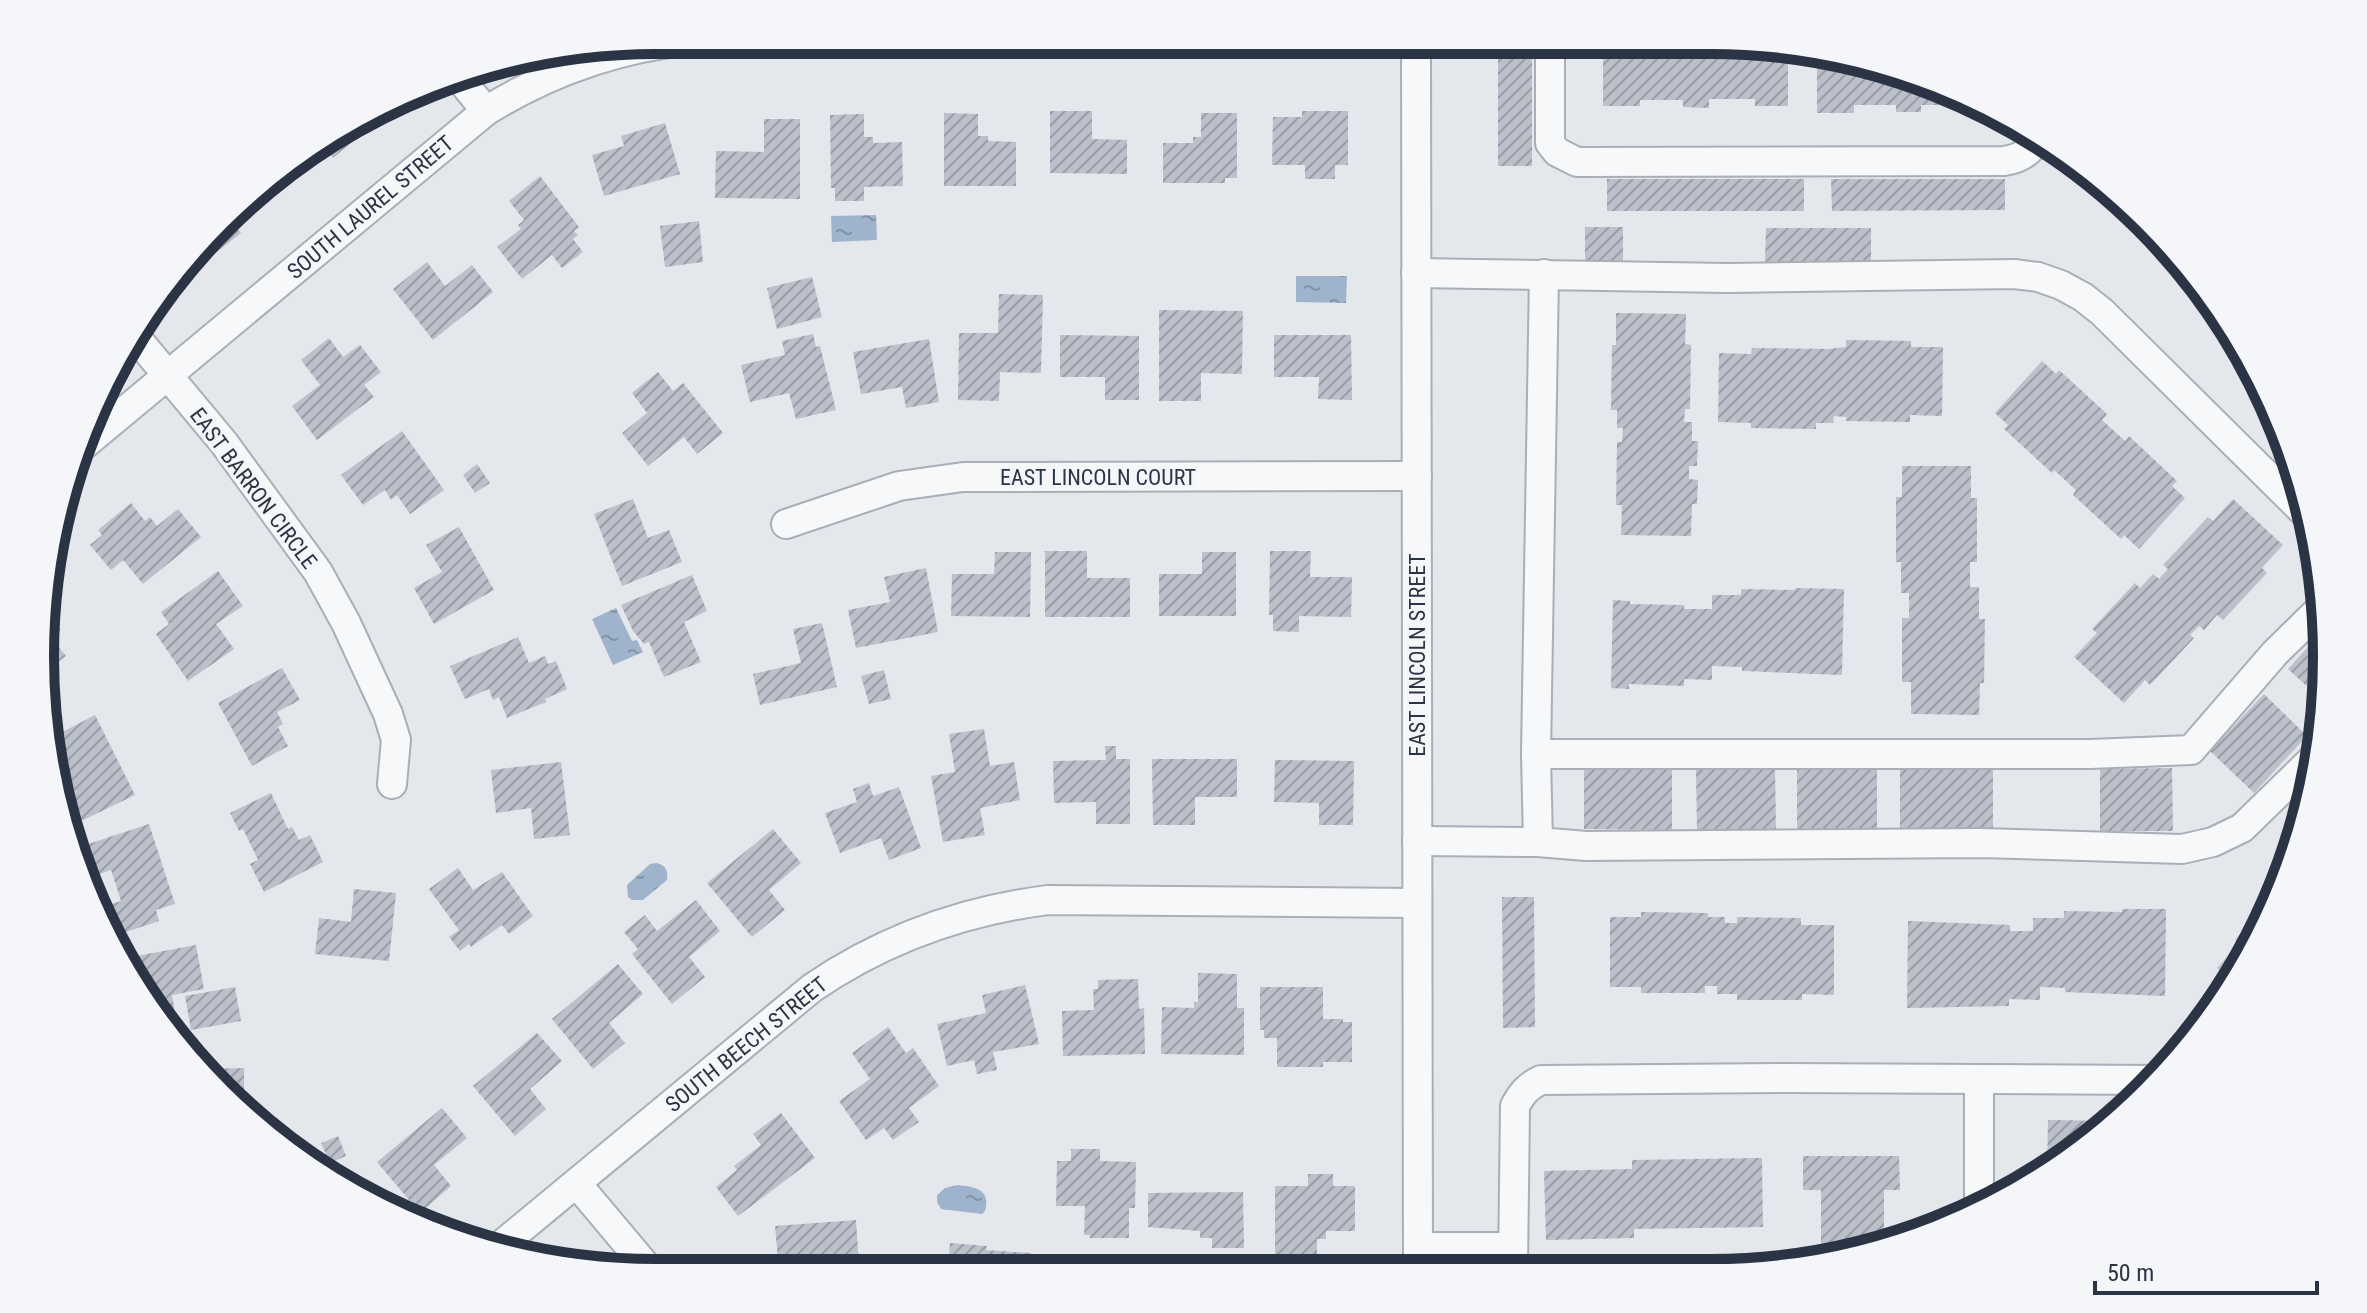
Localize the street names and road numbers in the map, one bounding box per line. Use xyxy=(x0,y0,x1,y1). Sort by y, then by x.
street label: SOUTH LAUREL STREET xyxy=(282,131,458,284)
street label: EAST BARRON CIRCLE xyxy=(185,403,322,574)
street label: EAST LINCOLN COURT xyxy=(1000,465,1196,490)
street label: EAST LINCOLN STREET xyxy=(1405,553,1430,757)
street label: SOUTH BEECH STREET xyxy=(661,972,832,1117)

